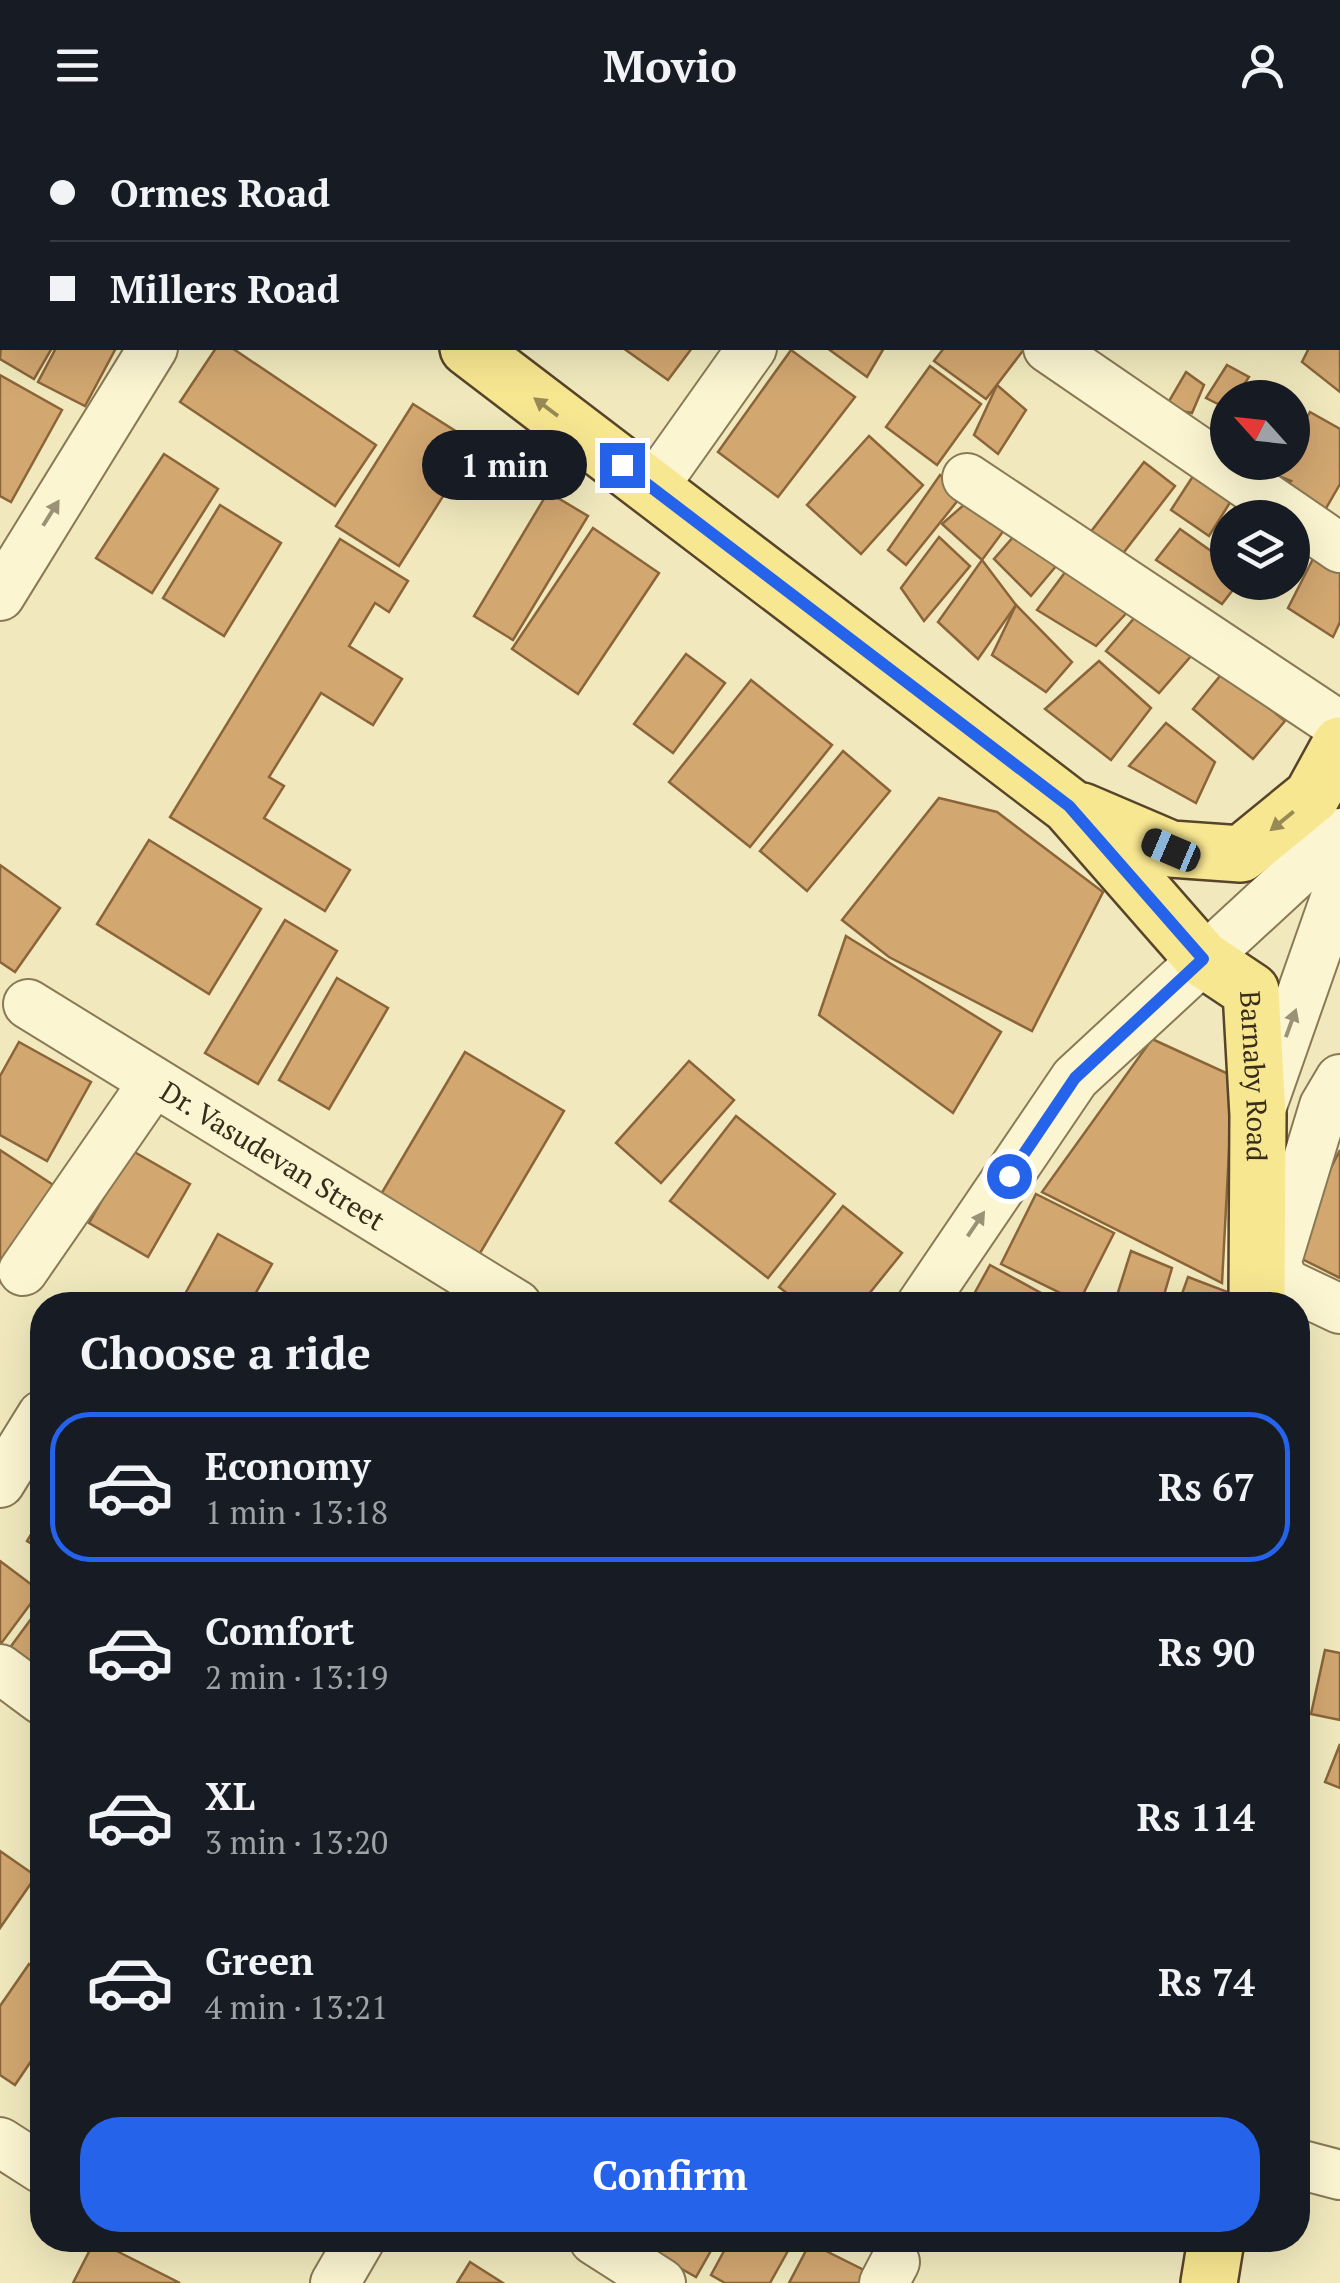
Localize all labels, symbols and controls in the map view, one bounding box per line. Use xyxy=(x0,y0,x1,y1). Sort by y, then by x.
text: Movio xyxy=(603,35,737,95)
icon: menu xyxy=(50,38,105,93)
icon: person xyxy=(1235,38,1290,93)
text: Ormes Road xyxy=(110,168,330,218)
text: Millers Road xyxy=(110,264,339,314)
north arrow xyxy=(1210,380,1310,480)
map controls xyxy=(1210,380,1310,600)
one-way arrow xyxy=(533,397,559,418)
callout: 1 min xyxy=(422,430,587,500)
route end xyxy=(600,443,645,488)
text: 1 min xyxy=(461,444,548,486)
one-way arrow xyxy=(42,499,59,527)
button: layers xyxy=(1210,500,1310,600)
one-way arrow xyxy=(1269,810,1294,831)
car xyxy=(1138,824,1204,876)
street label: Barnaby Road xyxy=(1233,990,1277,1162)
one-way arrow xyxy=(1284,1008,1299,1038)
street label: Dr. Vasudevan Street xyxy=(154,1072,393,1238)
route start xyxy=(987,1154,1032,1199)
one-way arrow xyxy=(966,1211,985,1238)
text: Choose a ride xyxy=(80,1322,371,1382)
text: Economy xyxy=(205,1441,371,1491)
icon: car xyxy=(85,1442,175,1532)
text: Rs 67 xyxy=(1158,1462,1255,1512)
text: 1 min · 13:18 xyxy=(205,1491,388,1533)
text: Comfort xyxy=(205,1606,354,1656)
icon: car xyxy=(85,1607,175,1697)
text: Rs 90 xyxy=(1158,1627,1255,1677)
text: 2 min · 13:19 xyxy=(205,1656,388,1698)
text: XL xyxy=(205,1771,255,1821)
icon: car xyxy=(85,1772,175,1862)
text: Rs 114 xyxy=(1137,1792,1255,1842)
text: 3 min · 13:20 xyxy=(205,1821,388,1863)
text: Green xyxy=(205,1936,314,1986)
icon: car xyxy=(85,1937,175,2027)
text: Rs 74 xyxy=(1158,1957,1255,2007)
text: 4 min · 13:21 xyxy=(205,1986,388,2028)
button: Confirm xyxy=(80,2117,1260,2232)

